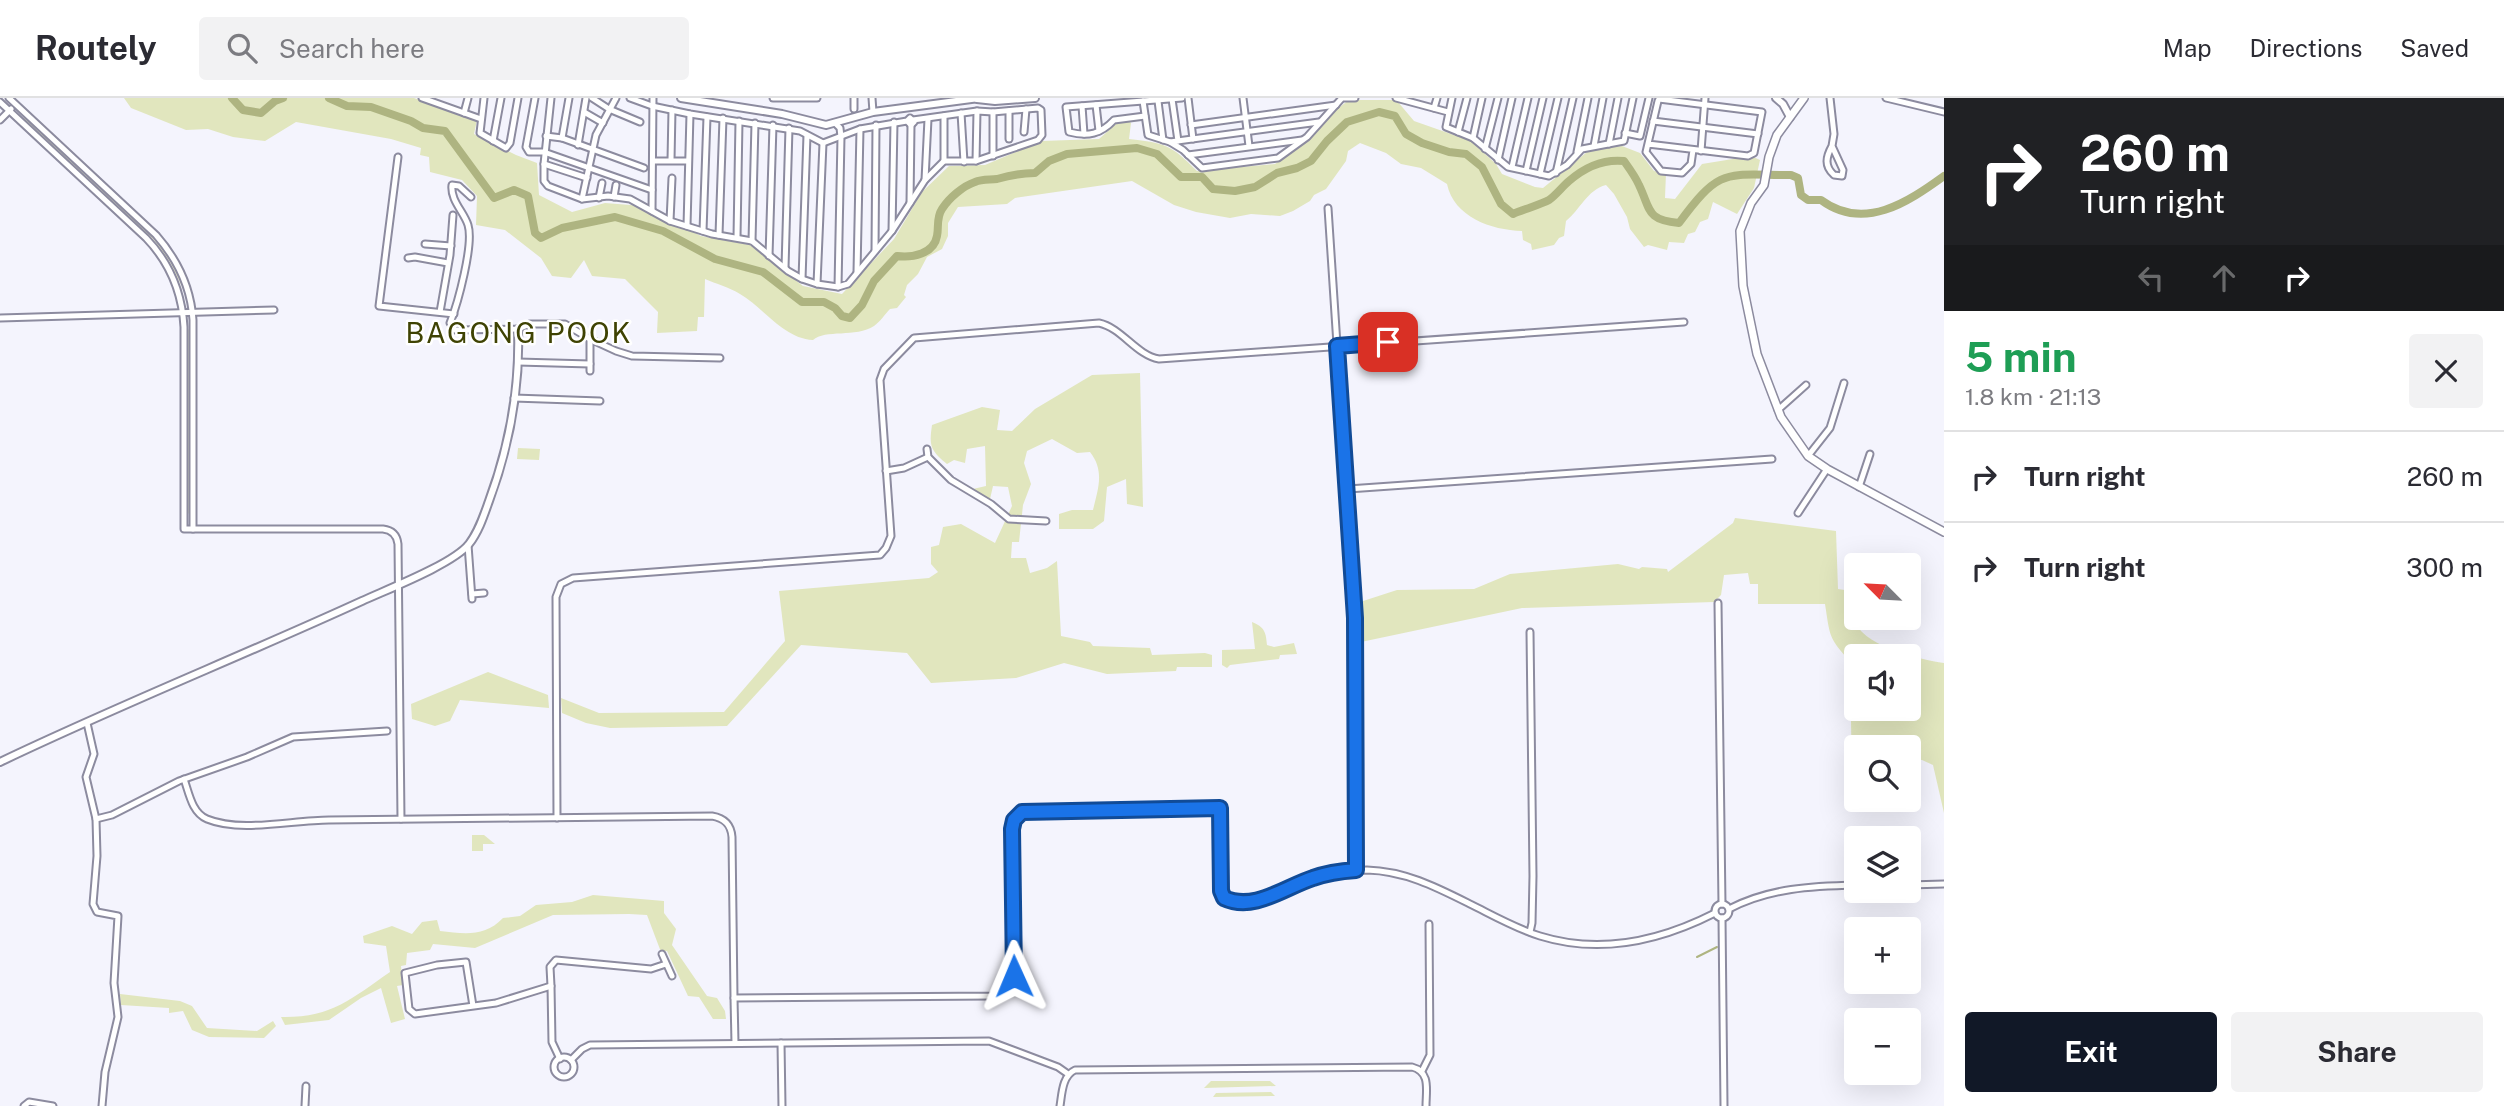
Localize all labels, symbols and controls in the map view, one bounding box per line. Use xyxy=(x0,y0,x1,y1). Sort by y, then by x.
search box xyxy=(199,17,689,80)
text: Routely xyxy=(35,29,157,67)
icon: search xyxy=(223,29,261,67)
text: Search here xyxy=(279,33,425,64)
text: Map xyxy=(2163,34,2212,62)
text: Directions xyxy=(2250,34,2362,62)
text: Saved xyxy=(2400,34,2469,62)
text: 260 m xyxy=(2080,124,2230,182)
icon: right xyxy=(1965,126,2056,217)
text: Turn right xyxy=(2080,183,2225,220)
icon: left xyxy=(2132,259,2170,297)
icon: ahead xyxy=(2205,259,2243,297)
icon: right xyxy=(2278,259,2316,297)
pin xyxy=(1358,312,1418,372)
district label: BAGONG POOK xyxy=(405,316,633,349)
icon: arrive xyxy=(1369,323,1407,361)
text: 5 min xyxy=(1965,332,2077,381)
button: close xyxy=(2409,334,2483,408)
text: 1.8 km · 21:13 xyxy=(1965,383,2101,410)
icon: right xyxy=(1965,458,2003,496)
text: Turn right xyxy=(2024,461,2146,492)
text: 260 m xyxy=(2407,461,2483,492)
icon: right xyxy=(1965,549,2003,587)
text: Turn right xyxy=(2024,552,2146,583)
text: 300 m xyxy=(2406,552,2483,583)
north arrow xyxy=(1844,553,1922,630)
map controls xyxy=(1844,553,1921,1085)
button: sound xyxy=(1844,644,1921,721)
button: search xyxy=(1844,735,1921,812)
button: layers xyxy=(1844,826,1921,903)
button: + xyxy=(1844,917,1921,994)
position arrow xyxy=(977,939,1051,1013)
button: − xyxy=(1844,1008,1921,1085)
button: Exit xyxy=(1965,1012,2217,1092)
button: Share xyxy=(2231,1012,2483,1092)

